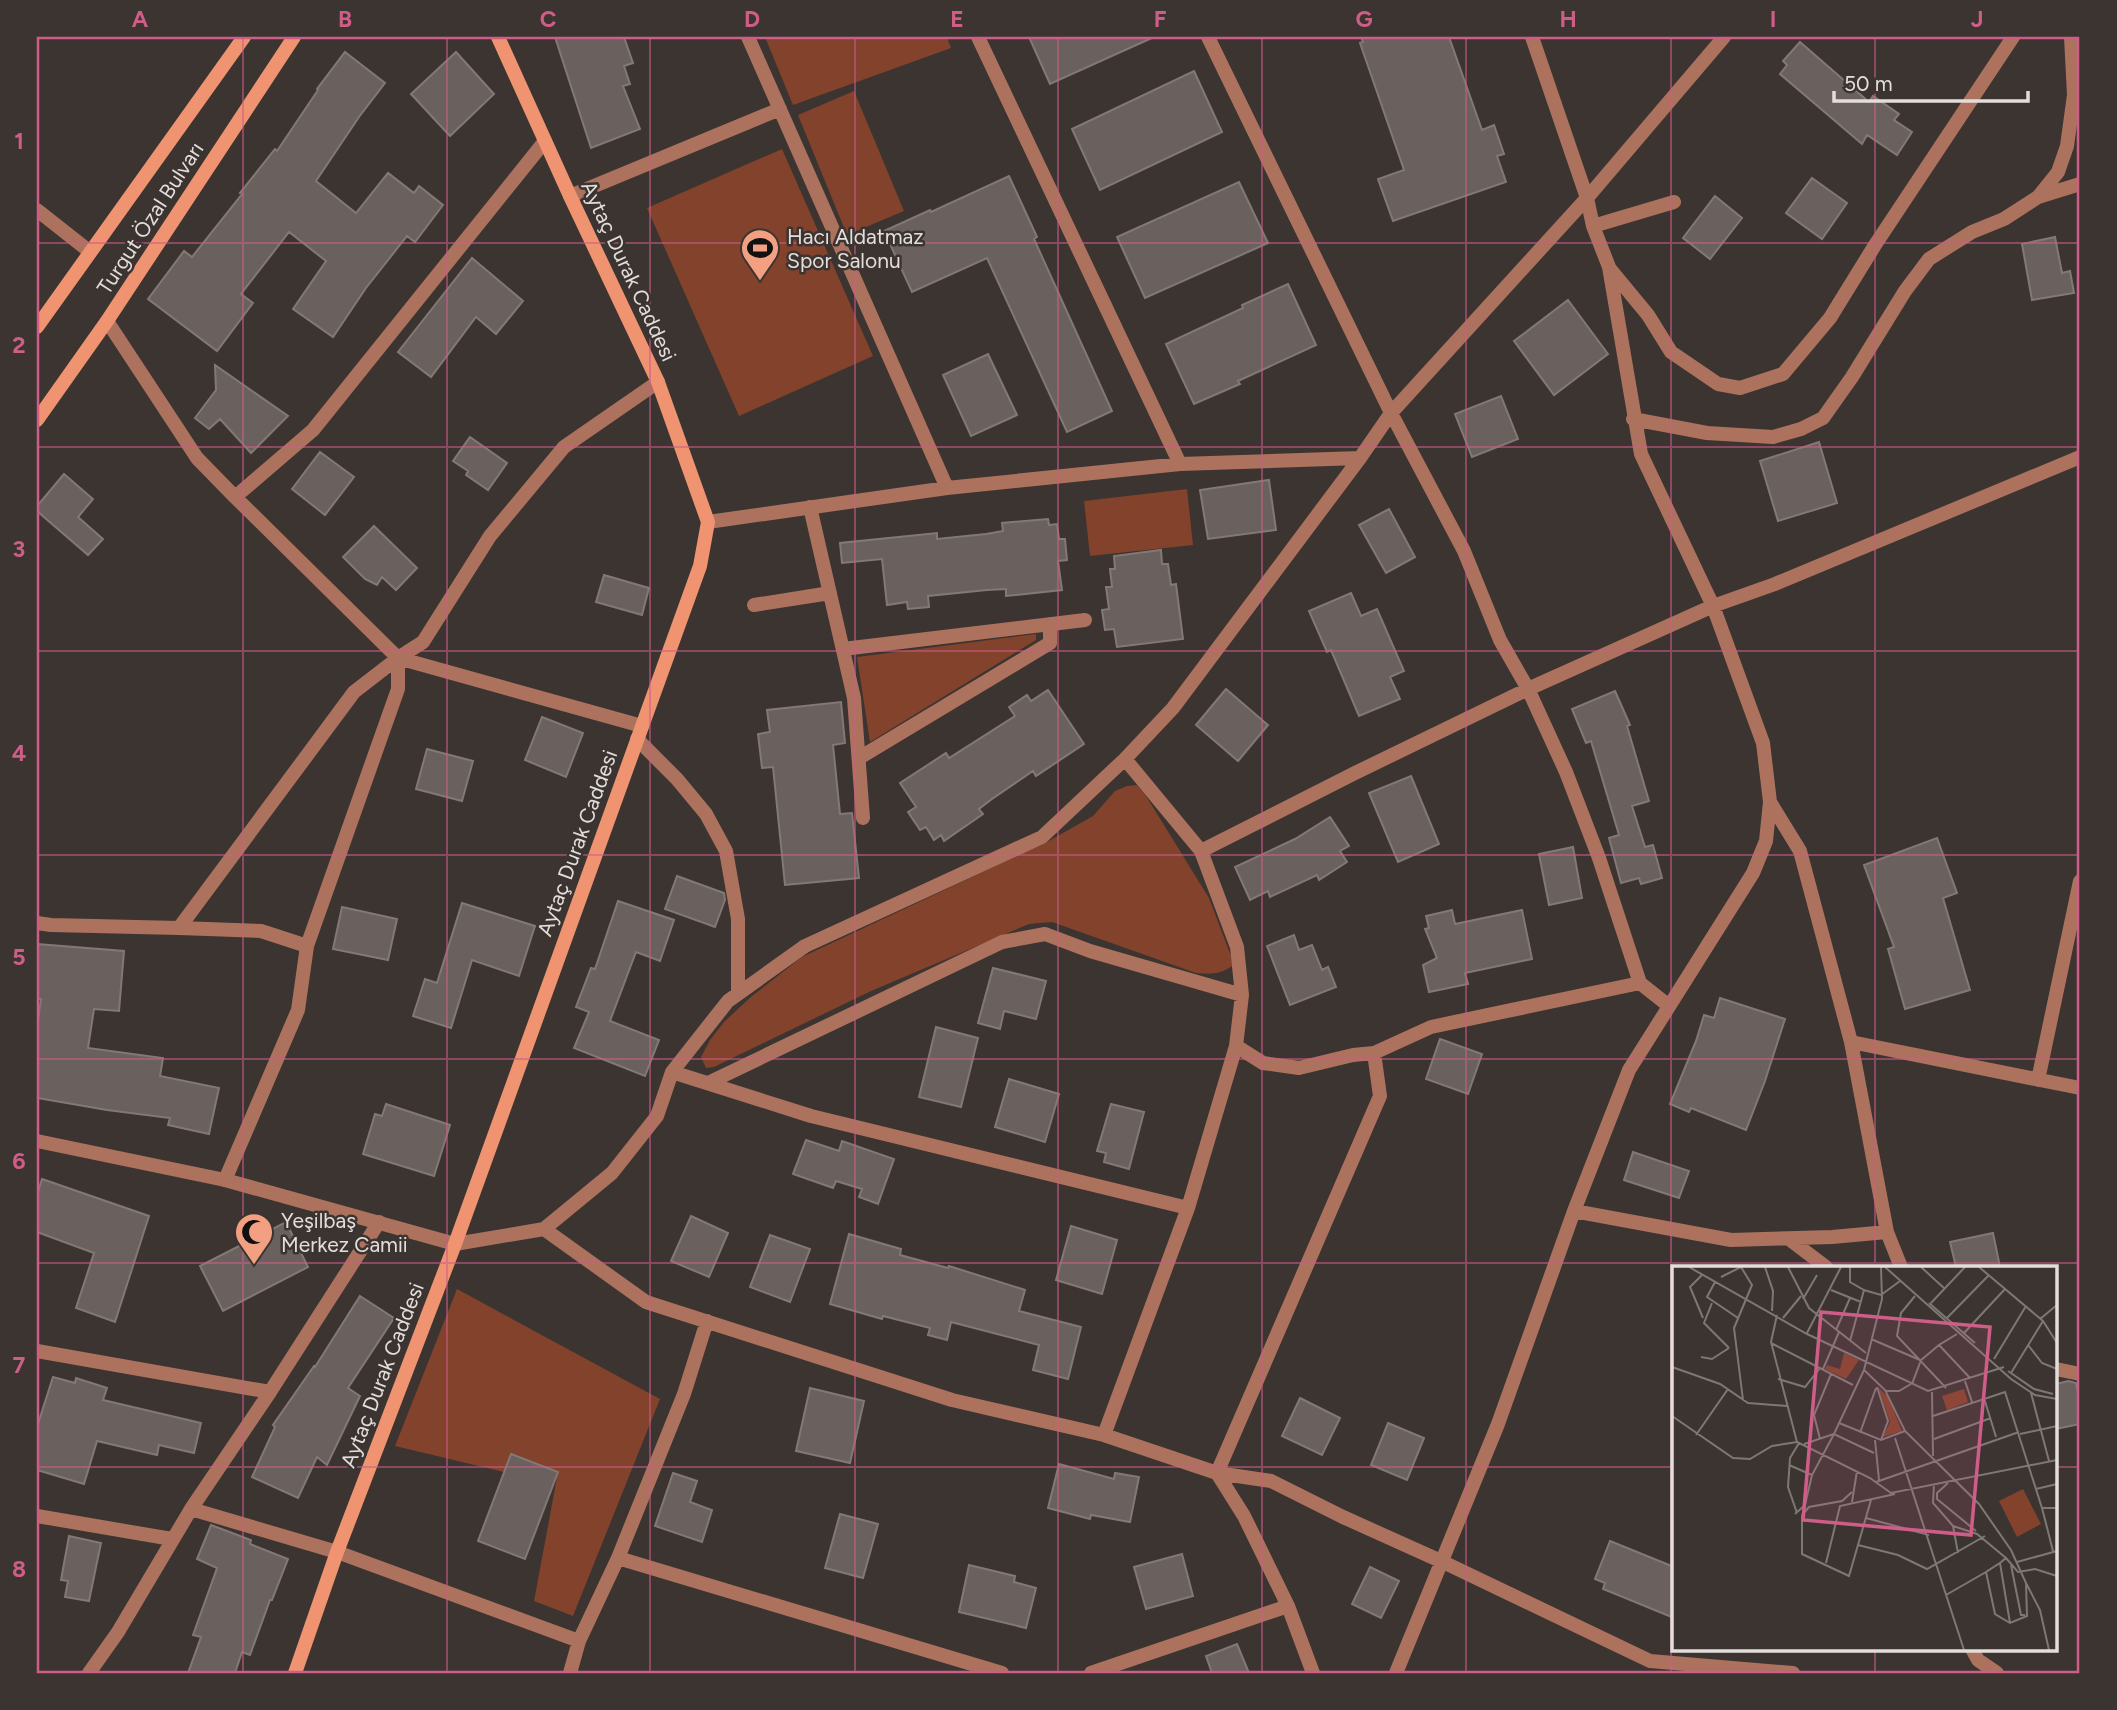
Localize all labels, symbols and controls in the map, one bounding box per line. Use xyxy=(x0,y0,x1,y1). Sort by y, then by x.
text: A xyxy=(132,5,149,33)
text: B xyxy=(338,5,352,33)
text: C xyxy=(540,5,557,33)
text: D xyxy=(744,5,760,33)
text: E xyxy=(950,5,964,33)
text: F xyxy=(1154,5,1167,33)
text: G xyxy=(1355,5,1373,33)
text: H xyxy=(1559,5,1577,33)
text: I xyxy=(1770,5,1776,33)
text: J xyxy=(1971,5,1983,33)
scale bar xyxy=(1834,60,2028,104)
text: 50 m xyxy=(1844,71,1893,96)
text: 1 xyxy=(14,127,24,155)
street label: Turgut Özal Bulvarı xyxy=(92,137,208,299)
street label: Aytaç Durak Caddesi xyxy=(576,177,682,365)
place label: Hacı Aldatmaz Spor Salonu xyxy=(787,224,924,273)
sports icon: Hacı Aldatmaz Spor Salonu xyxy=(739,227,781,282)
text: 2 xyxy=(12,331,26,359)
text: 3 xyxy=(13,535,25,563)
text: 4 xyxy=(12,739,26,767)
street label: Aytaç Durak Caddesi xyxy=(532,747,622,939)
text: 5 xyxy=(12,943,26,971)
text: 6 xyxy=(12,1147,26,1175)
place label: Yeşilbaş Merkez Camii xyxy=(281,1208,408,1257)
mosque icon: Yeşilbaş Merkez Camii xyxy=(233,1211,275,1266)
inset map xyxy=(1672,1266,2058,1650)
street label: Aytaç Durak Caddesi xyxy=(335,1279,429,1471)
text: 7 xyxy=(13,1351,26,1379)
text: 8 xyxy=(12,1555,26,1583)

